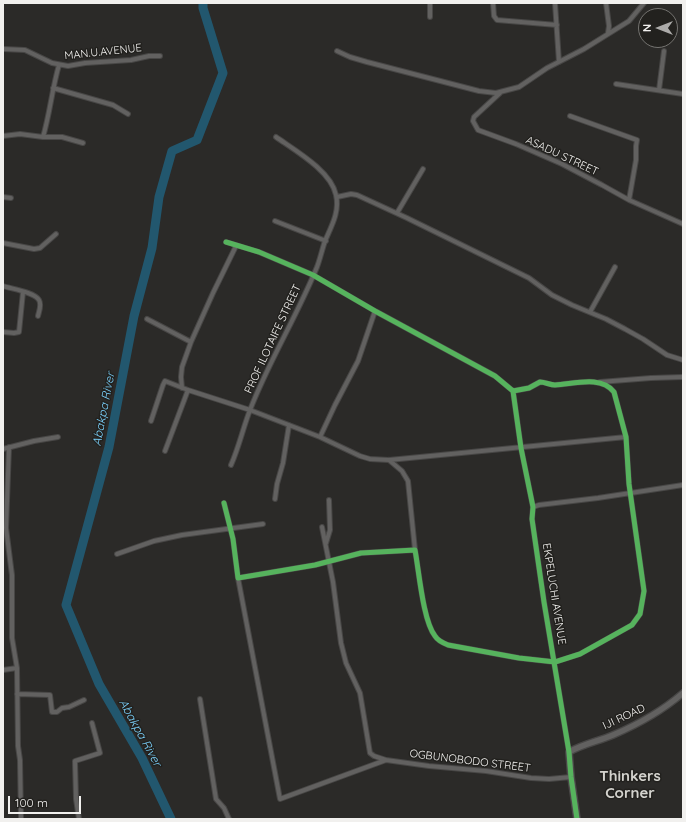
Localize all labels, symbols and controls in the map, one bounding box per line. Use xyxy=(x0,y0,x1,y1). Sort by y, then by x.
north arrow xyxy=(638,8,678,48)
text: N xyxy=(640,24,654,32)
street label: MAN.U.AVENUE xyxy=(64,41,142,63)
street label: ASADU STREET xyxy=(524,133,600,179)
street label: PROF ILOTAIFE STREET xyxy=(242,282,304,396)
water label: Abakpa River xyxy=(90,371,118,447)
street label: EKPELUCHI AVENUE xyxy=(539,542,569,646)
water label: Abakpa River xyxy=(116,697,164,769)
street label: IJI ROAD xyxy=(601,701,647,733)
street label: OGBUNOBODO STREET xyxy=(409,747,531,775)
district label: Thinkers Corner xyxy=(599,767,661,802)
scale bar xyxy=(10,788,83,814)
text: 100 m xyxy=(15,795,48,810)

